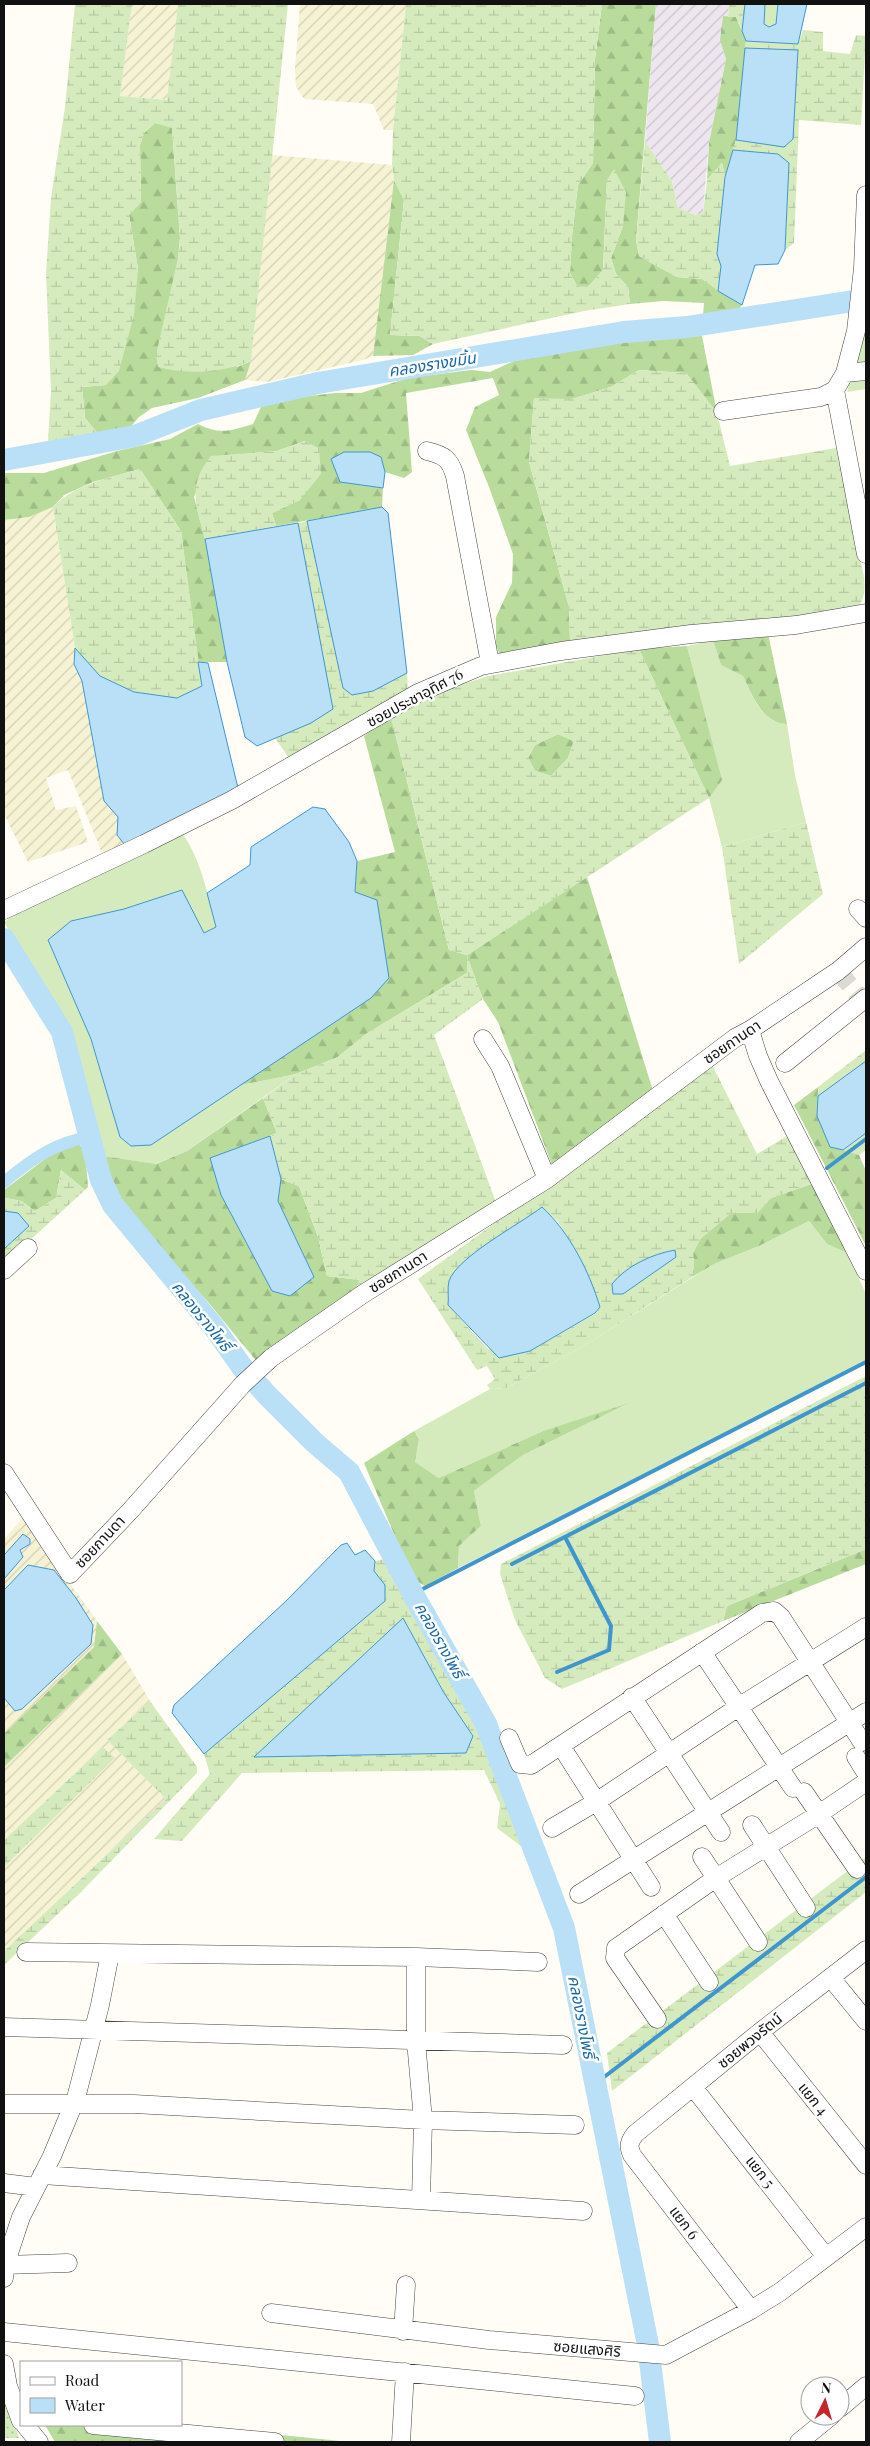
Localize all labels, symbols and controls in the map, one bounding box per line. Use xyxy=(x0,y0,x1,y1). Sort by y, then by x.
water label: คลองรางขมิ้น xyxy=(387,346,478,381)
street label: ซอยประชาอุทิศ 76 xyxy=(363,663,466,731)
street label: ซอยกานดา xyxy=(699,1015,764,1068)
street label: ซอยกานดา xyxy=(364,1245,431,1297)
water label: คลองรางโพธิ์ xyxy=(168,1276,240,1358)
street label: ซอยกานดา xyxy=(70,1511,129,1572)
water label: คลองรางโพธิ์ xyxy=(411,1598,472,1685)
water label: คลองรางโพธิ์ xyxy=(564,1974,602,2064)
street label: ซอยพวงรัตน์ xyxy=(713,2008,786,2072)
street label: แยก 4 xyxy=(794,2078,833,2119)
street label: แยก 5 xyxy=(742,2151,780,2192)
street label: แยก 6 xyxy=(666,2201,704,2244)
street label: ซอยแสงศิริ xyxy=(553,2335,622,2361)
legend xyxy=(20,2361,182,2426)
text: Road xyxy=(65,2370,99,2390)
north arrow xyxy=(800,2376,850,2426)
text: N xyxy=(820,2378,832,2397)
text: Water xyxy=(64,2395,105,2415)

